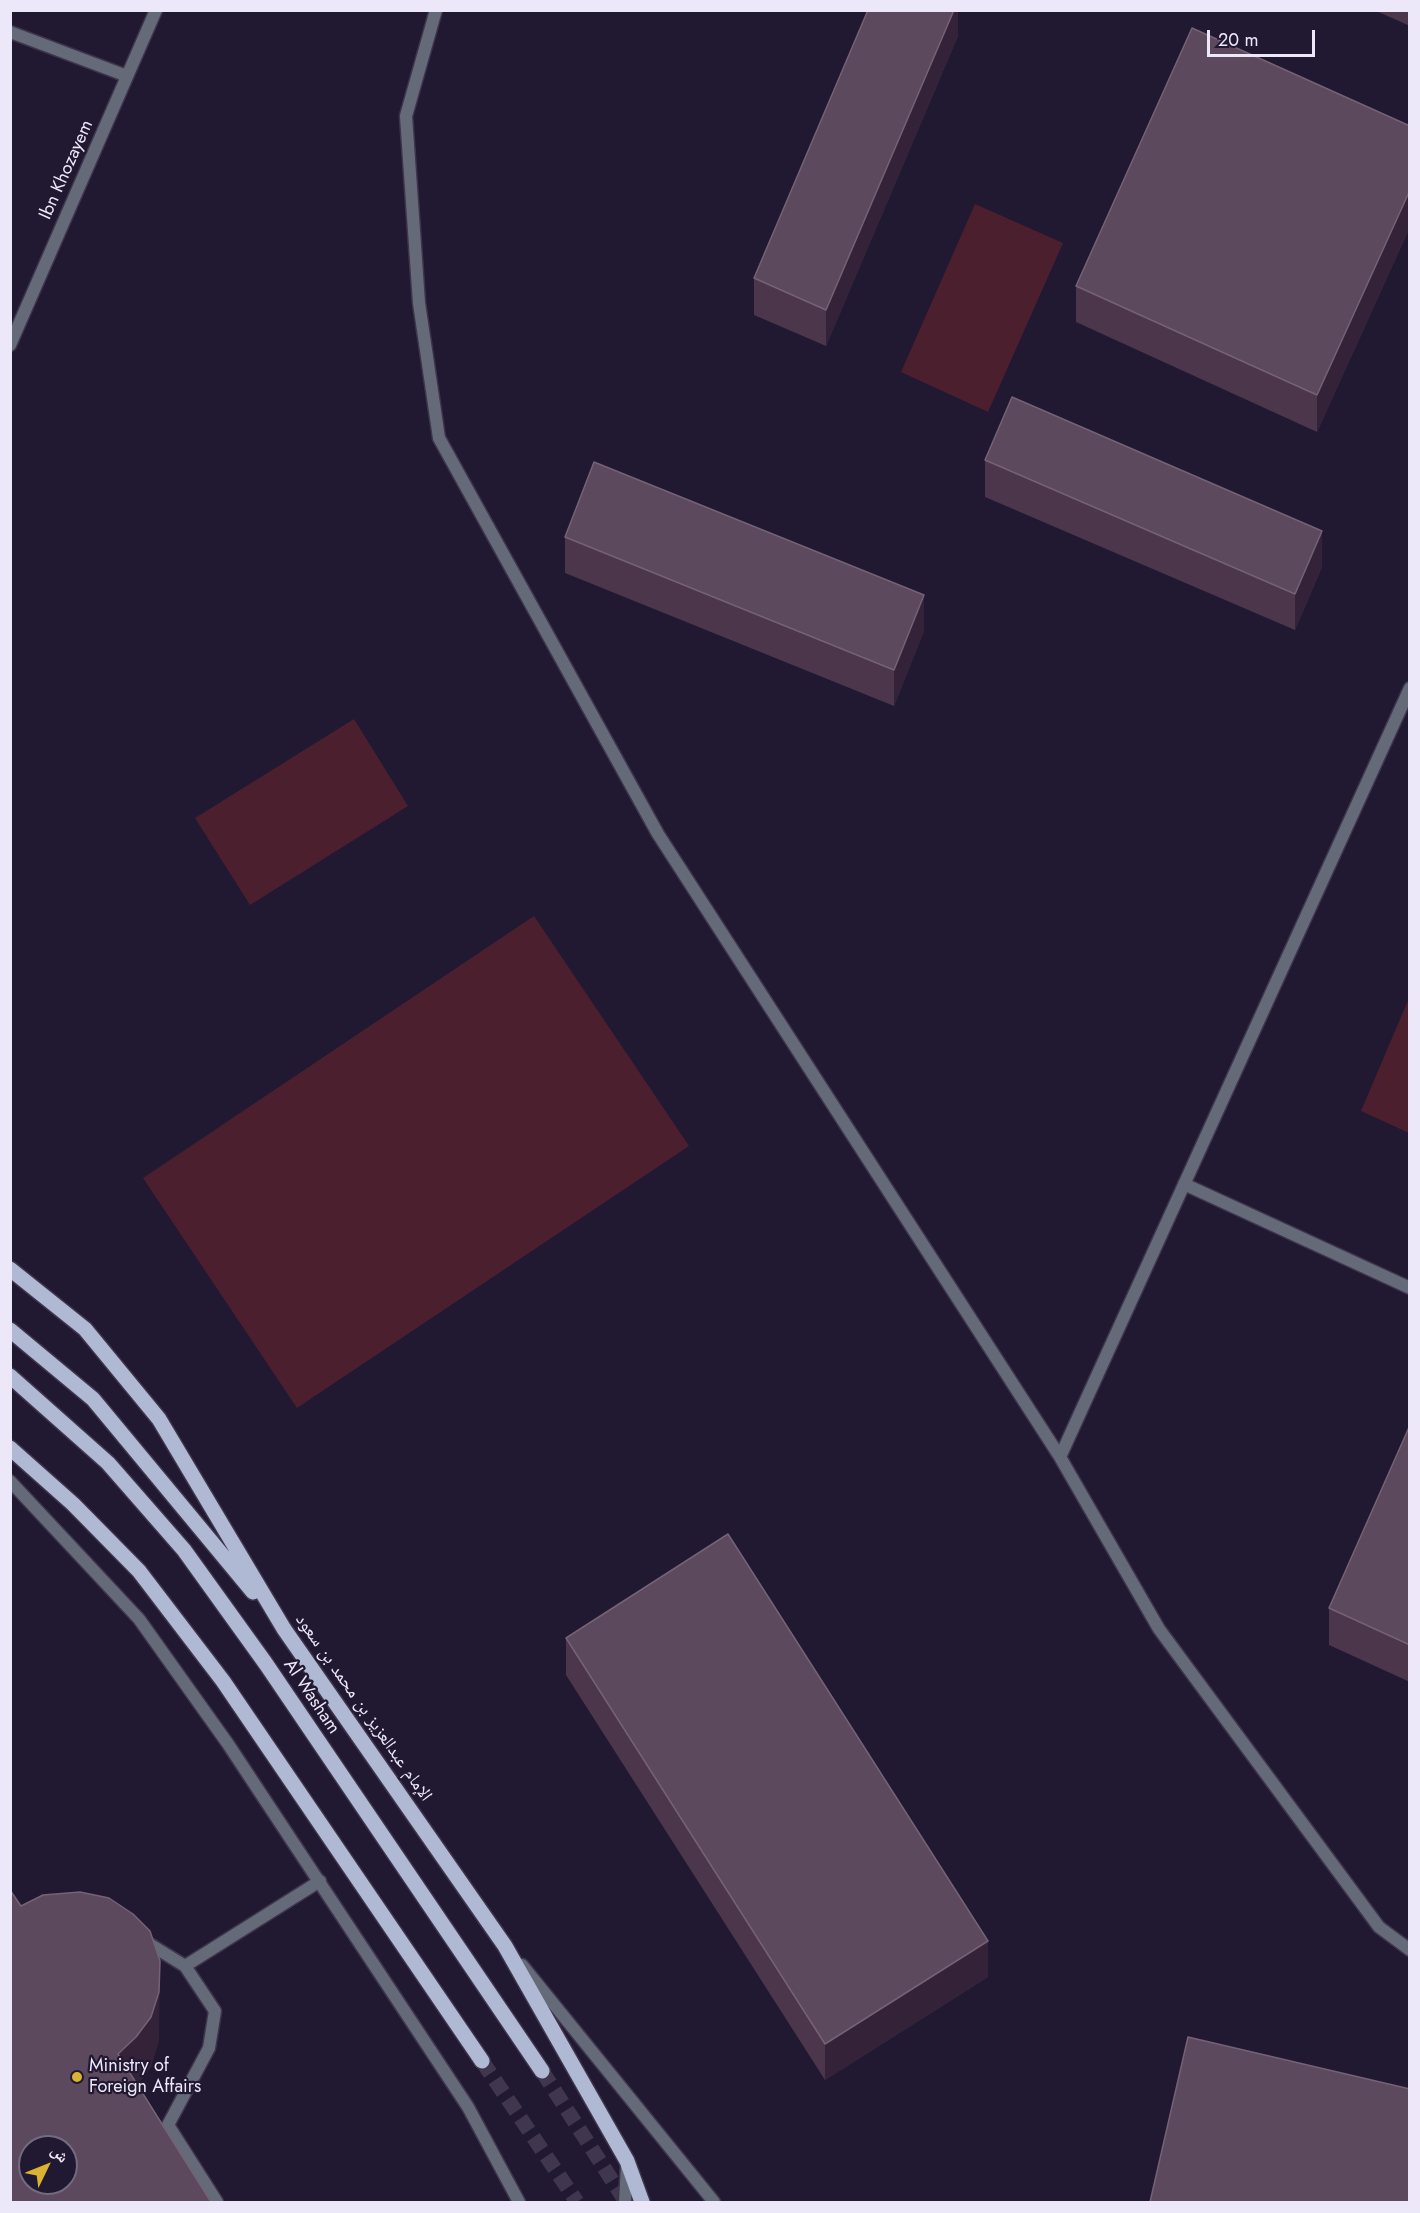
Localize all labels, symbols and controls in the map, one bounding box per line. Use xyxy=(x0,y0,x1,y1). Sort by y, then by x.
scale bar xyxy=(1210,18,1318,56)
text: 20 m xyxy=(1218,27,1258,53)
street label: Ibn Khozayem xyxy=(35,117,99,223)
street label: الإمام عبدالعزيز بن محمد بن سعود xyxy=(290,1610,436,1806)
street label: Al Washam xyxy=(278,1656,344,1738)
place label: Ministry of Foreign Affairs xyxy=(89,2056,201,2098)
marker: Ministry of Foreign Affairs xyxy=(70,2070,84,2084)
north arrow xyxy=(18,2135,78,2195)
text: ش xyxy=(46,2140,74,2168)

